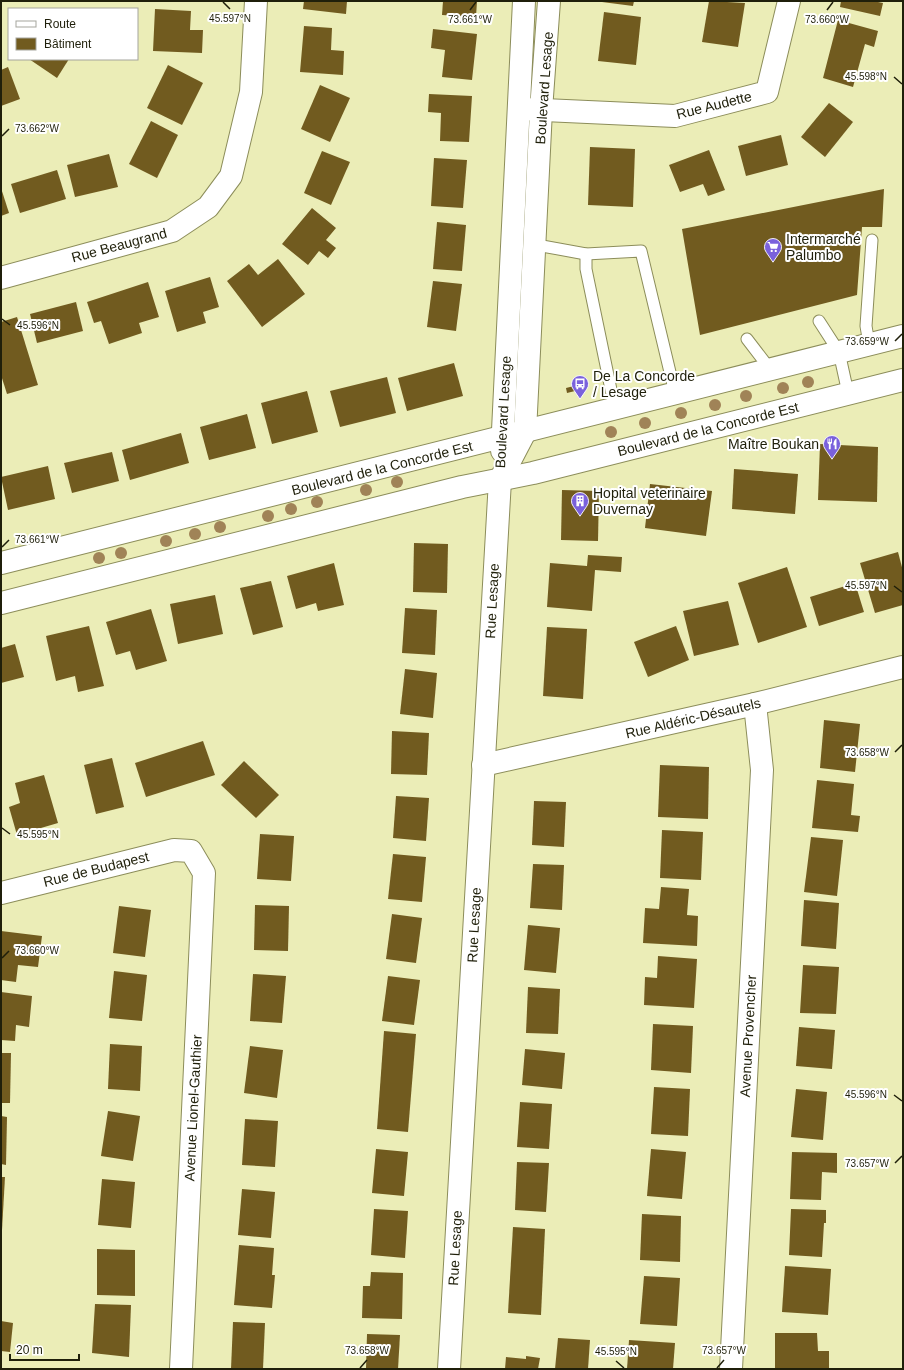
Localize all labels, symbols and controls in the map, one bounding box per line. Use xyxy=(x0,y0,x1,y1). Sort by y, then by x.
legend xyxy=(8,8,138,60)
text: 45.597°N xyxy=(209,13,251,24)
text: 73.661°W xyxy=(448,14,493,25)
text: 73.660°W xyxy=(805,14,850,25)
text: Route xyxy=(44,17,76,31)
street label: Boulevard Lesage xyxy=(532,31,556,145)
text: Bâtiment xyxy=(44,37,92,51)
text: 45.598°N xyxy=(845,71,887,82)
street label: Rue Audette xyxy=(675,88,754,122)
text: 73.662°W xyxy=(15,123,60,134)
street label: Rue Beaugrand xyxy=(70,225,168,265)
place label: Intermarché Palumbo xyxy=(786,231,861,263)
supermarket icon: Intermarché Palumbo xyxy=(763,237,783,262)
text: 45.596°N xyxy=(17,320,59,331)
text: 73.659°W xyxy=(845,336,890,347)
street label: Boulevard Lesage xyxy=(492,355,514,469)
place label: De La Concorde / Lesage xyxy=(593,368,695,400)
bus stop icon: De La Concorde / Lesage xyxy=(570,374,590,399)
street label: Boulevard de la Concorde Est xyxy=(616,399,800,459)
restaurant icon: Maître Boukan xyxy=(822,434,842,459)
place label: Maître Boukan xyxy=(728,436,819,452)
street label: Boulevard de la Concorde Est xyxy=(290,438,474,498)
place label: Hopital veterinaire Duvernay xyxy=(593,485,706,517)
building icon: Hopital veterinaire Duvernay xyxy=(570,491,590,516)
text: 73.661°W xyxy=(15,534,60,545)
street label: Rue Lesage xyxy=(482,563,502,639)
text: 45.597°N xyxy=(845,580,887,591)
street label: Rue Aldéric-Désautels xyxy=(624,695,762,741)
text: 73.658°W xyxy=(845,747,890,758)
text: 45.595°N xyxy=(17,829,59,840)
street label: Rue de Budapest xyxy=(42,848,151,890)
street label: Rue Lesage xyxy=(464,887,484,963)
text: 73.660°W xyxy=(15,945,60,956)
street label: Avenue Provencher xyxy=(737,974,759,1098)
street label: Avenue Lionel-Gauthier xyxy=(181,1034,205,1182)
text: 45.596°N xyxy=(845,1089,887,1100)
text: 73.657°W xyxy=(845,1158,890,1169)
street label: Rue Lesage xyxy=(445,1210,465,1286)
scale bar xyxy=(10,1336,79,1362)
text: 20 m xyxy=(16,1343,43,1357)
text: 73.658°W xyxy=(345,1345,390,1356)
text: 73.657°W xyxy=(702,1345,747,1356)
text: 45.595°N xyxy=(595,1346,637,1357)

